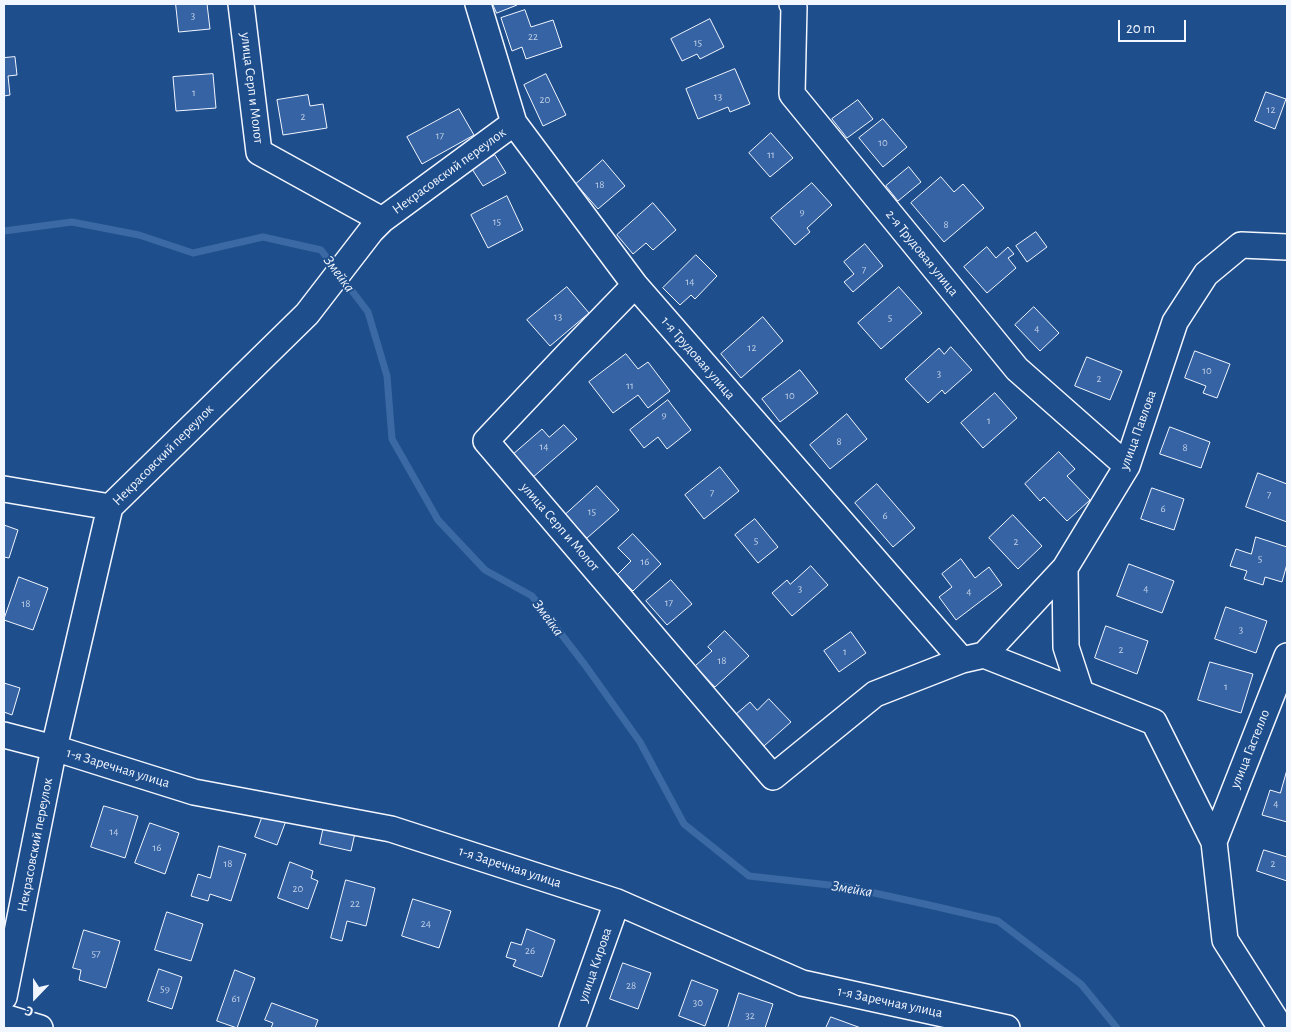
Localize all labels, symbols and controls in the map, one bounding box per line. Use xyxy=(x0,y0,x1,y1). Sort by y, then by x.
house number: 3 xyxy=(191,9,195,23)
scale bar xyxy=(1121,10,1188,42)
text: 20 m xyxy=(1126,21,1155,36)
house number: 22 xyxy=(528,30,538,44)
street label: улица Серп и Молот xyxy=(237,31,267,145)
house number: 15 xyxy=(694,36,702,50)
house number: 1 xyxy=(192,86,196,100)
house number: 13 xyxy=(714,90,722,104)
house number: 20 xyxy=(540,93,550,107)
house number: 12 xyxy=(1267,103,1275,117)
house number: 2 xyxy=(300,110,306,124)
street label: Некрасовский переулок xyxy=(389,124,509,218)
house number: 17 xyxy=(436,129,444,143)
house number: 10 xyxy=(878,136,888,150)
house number: 11 xyxy=(767,148,775,162)
house number: 18 xyxy=(596,178,604,192)
house number: 9 xyxy=(799,205,805,219)
street label: 2-я Трудовая улица xyxy=(882,206,962,300)
house number: 15 xyxy=(493,215,501,229)
house number: 8 xyxy=(943,218,949,232)
water label: Змейка xyxy=(319,252,359,296)
house number: 7 xyxy=(862,263,866,277)
house number: 14 xyxy=(685,275,695,289)
house number: 13 xyxy=(554,310,562,324)
house number: 5 xyxy=(888,311,892,325)
street label: 1-я Трудовая улица xyxy=(657,313,739,403)
house number: 4 xyxy=(1034,322,1040,336)
house number: 12 xyxy=(748,341,756,355)
house number: 10 xyxy=(1202,364,1212,378)
house number: 3 xyxy=(937,367,941,381)
house number: 2 xyxy=(1096,372,1102,386)
house number: 11 xyxy=(626,379,634,393)
street label: улица Павлова xyxy=(1116,388,1160,472)
house number: 10 xyxy=(785,389,795,403)
street label: Некрасовский переулок xyxy=(109,401,217,509)
house number: 9 xyxy=(661,408,667,422)
house number: 1 xyxy=(987,414,991,428)
house number: 8 xyxy=(836,435,842,449)
house number: 14 xyxy=(539,440,549,454)
house number: 8 xyxy=(1182,441,1188,455)
street label: улица Серп и Молот xyxy=(517,479,603,575)
house number: 7 xyxy=(710,486,714,500)
house number: 7 xyxy=(1267,488,1271,502)
house number: 6 xyxy=(1160,502,1166,516)
house number: 15 xyxy=(588,505,596,519)
house number: 6 xyxy=(882,509,888,523)
house number: 5 xyxy=(754,534,758,548)
house number: 2 xyxy=(1013,535,1019,549)
house number: 5 xyxy=(1258,552,1262,566)
house number: 16 xyxy=(641,555,649,569)
house number: 3 xyxy=(798,582,802,596)
house number: 4 xyxy=(1143,582,1149,596)
house number: 4 xyxy=(966,585,972,599)
water label: Змейка xyxy=(528,596,568,640)
house number: 17 xyxy=(665,596,673,610)
house number: 18 xyxy=(22,597,30,611)
house number: 3 xyxy=(1239,623,1243,637)
house number: 2 xyxy=(1118,643,1124,657)
house number: 1 xyxy=(843,645,847,659)
house number: 18 xyxy=(718,654,726,668)
house number: 1 xyxy=(1224,680,1228,694)
street label: улица Гастелло xyxy=(1227,707,1273,791)
street label: 1-я Заречная улица xyxy=(64,744,172,792)
street label: Некрасовский переулок xyxy=(14,776,56,914)
house number: 4 xyxy=(1273,797,1279,811)
house number: 14 xyxy=(109,825,119,839)
house number: 16 xyxy=(153,841,161,855)
street label: 1-я Заречная улица xyxy=(456,842,564,892)
house number: 18 xyxy=(224,857,232,871)
house number: 2 xyxy=(1270,857,1276,871)
water label: Змейка xyxy=(830,877,874,901)
house number: 20 xyxy=(293,882,303,896)
house number: 22 xyxy=(350,897,360,911)
house number: 24 xyxy=(421,917,431,931)
street label: улица Кирова xyxy=(574,926,616,1004)
house number: 26 xyxy=(525,944,535,958)
house number: 57 xyxy=(91,947,101,961)
north arrow xyxy=(10,972,60,1022)
house number: 28 xyxy=(626,979,636,993)
house number: 59 xyxy=(160,982,170,996)
street label: 1-я Заречная улица xyxy=(836,983,944,1021)
house number: 61 xyxy=(232,992,240,1006)
house number: 30 xyxy=(693,996,703,1010)
text: С xyxy=(23,1003,36,1019)
house number: 32 xyxy=(745,1009,755,1023)

